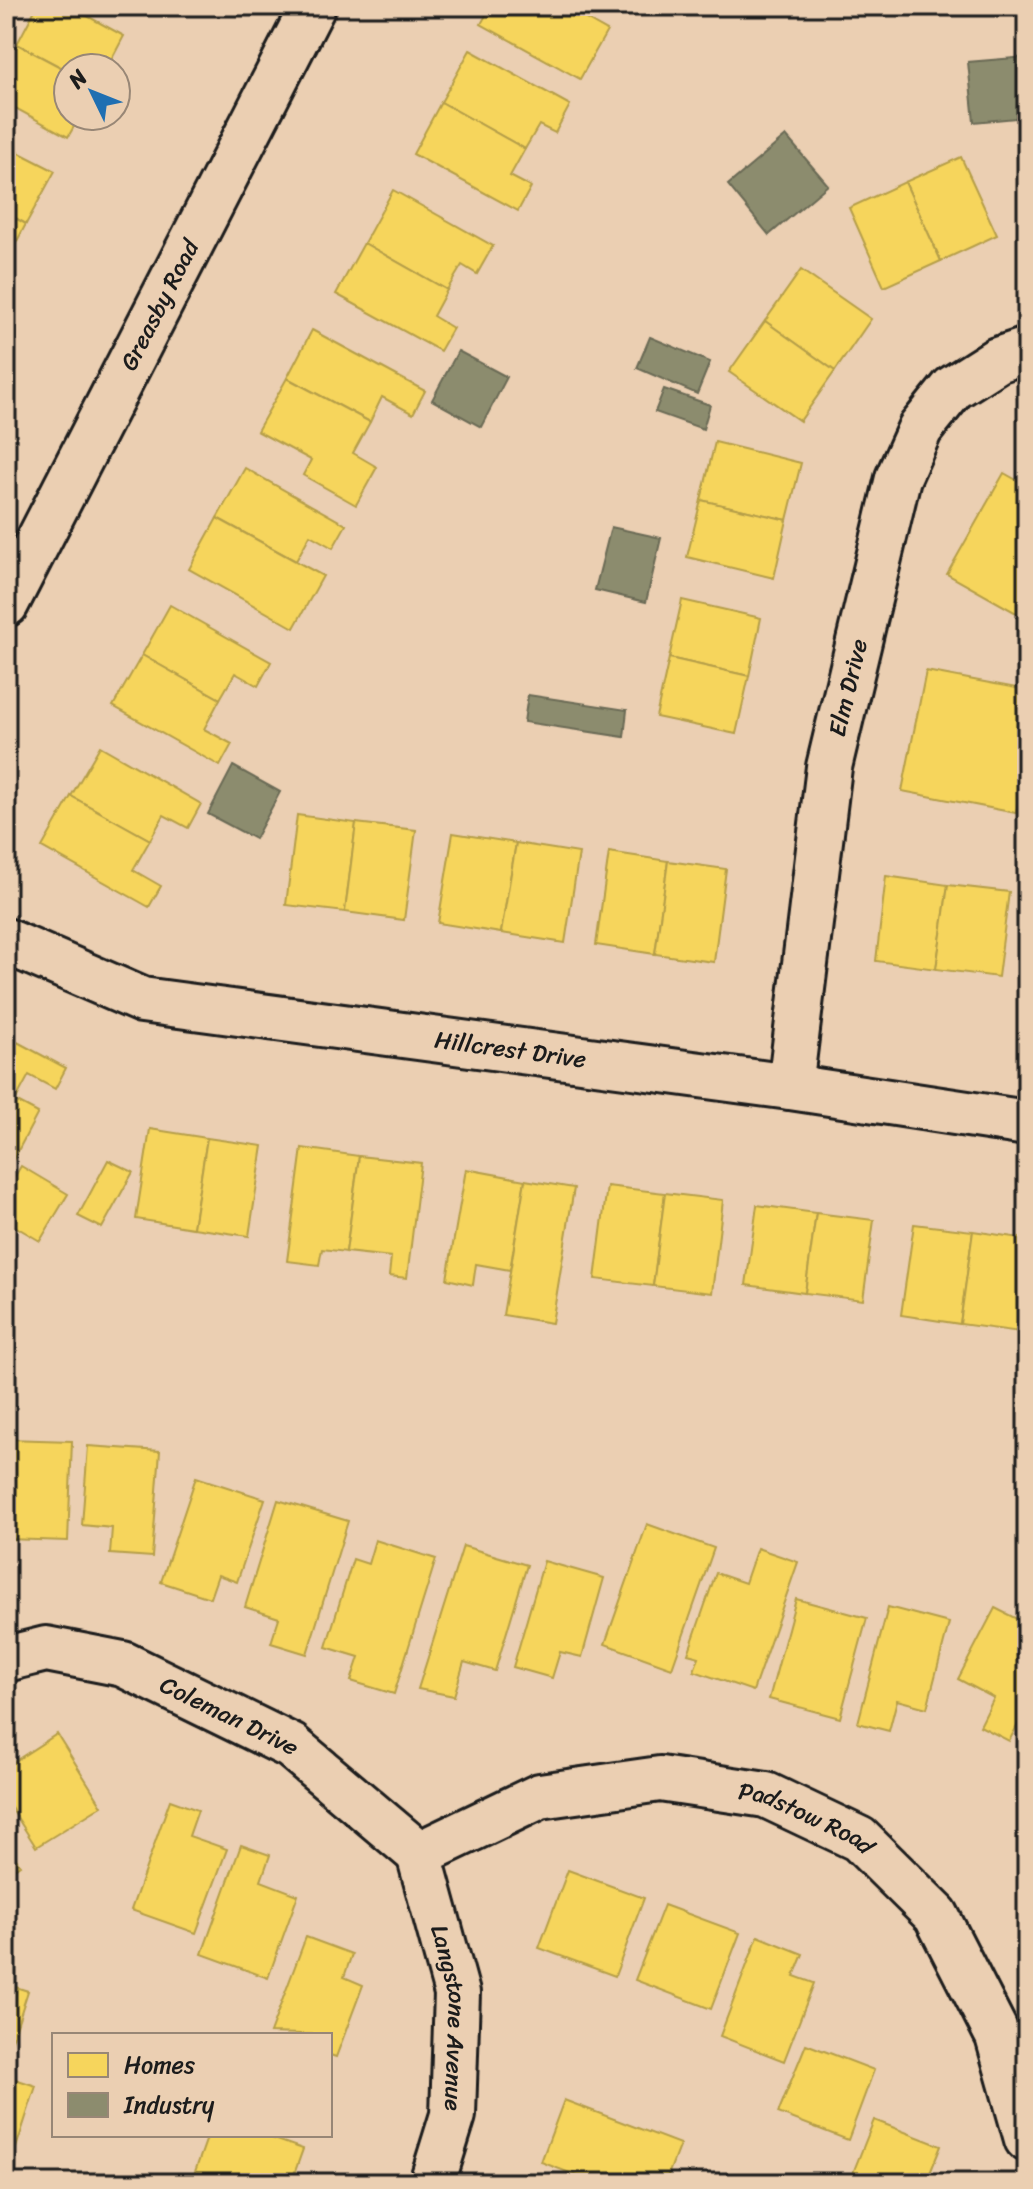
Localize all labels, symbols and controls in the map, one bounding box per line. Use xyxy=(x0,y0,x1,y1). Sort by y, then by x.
north arrow xyxy=(52,52,132,132)
text: N xyxy=(58,59,98,98)
street label: Greasby Road xyxy=(108,231,211,378)
street label: Elm Drive xyxy=(816,634,880,741)
street label: Hillcrest Drive xyxy=(432,1018,589,1080)
street label: Coleman Drive xyxy=(152,1664,310,1766)
street label: Padstow Road xyxy=(735,1770,886,1866)
street label: Langstone Avenue xyxy=(418,1920,478,2112)
legend xyxy=(52,2033,332,2137)
text: Homes xyxy=(124,2044,195,2086)
text: Industry xyxy=(123,2084,215,2126)

